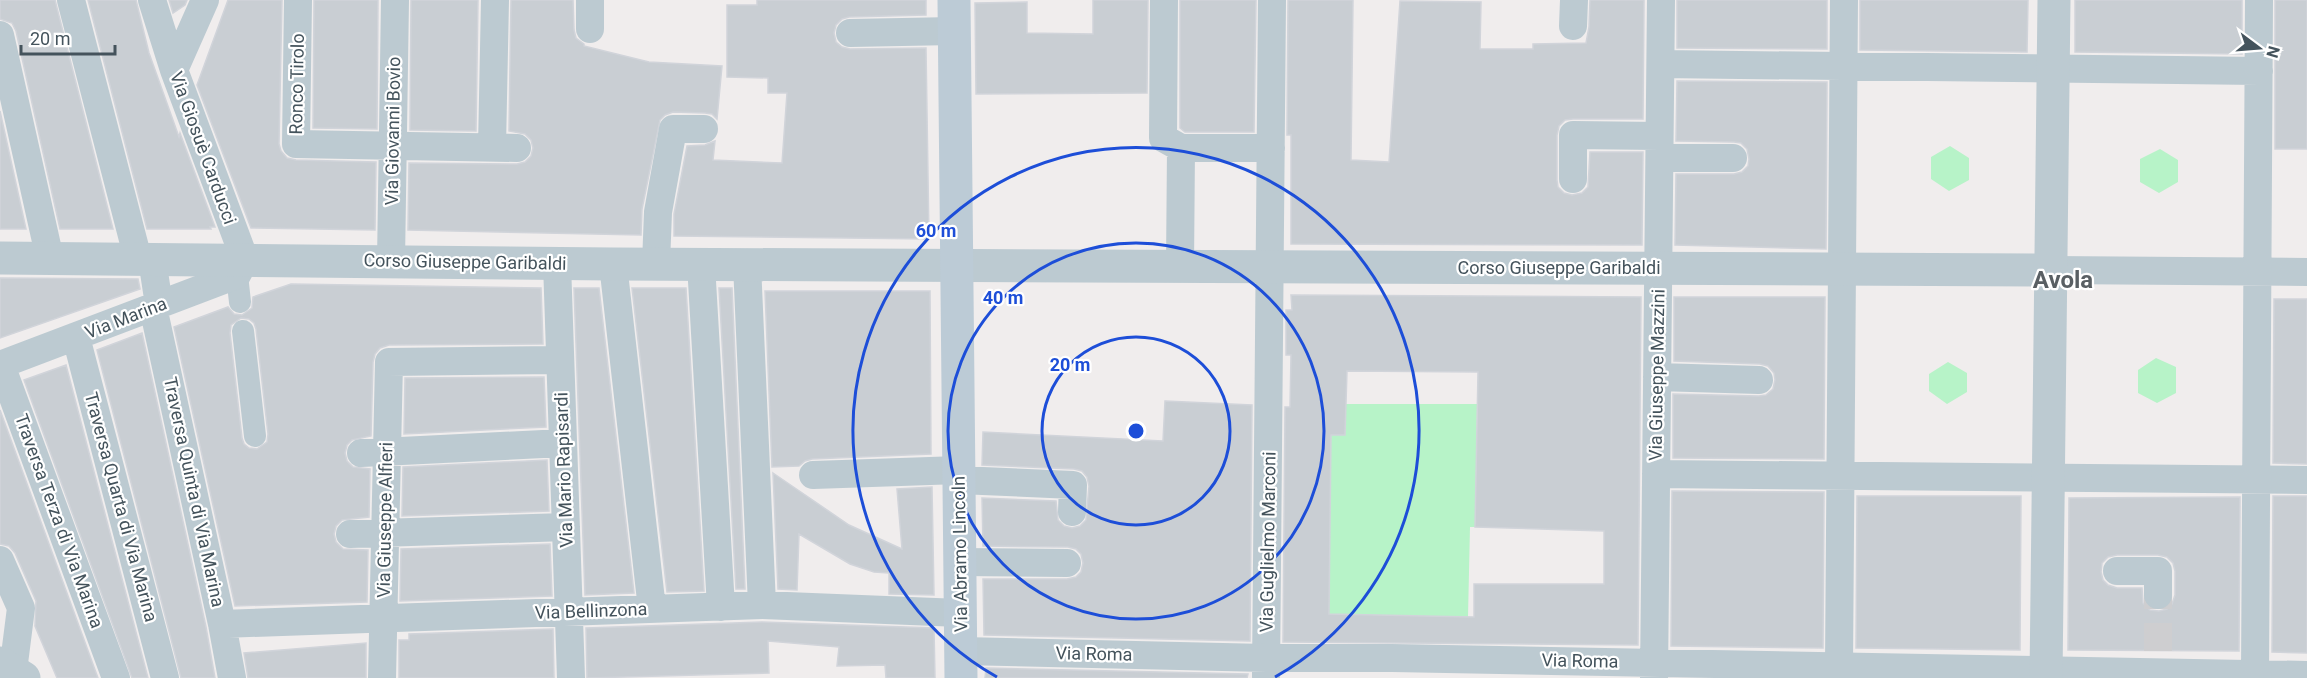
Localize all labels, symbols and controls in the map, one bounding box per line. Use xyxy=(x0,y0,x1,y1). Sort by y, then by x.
scale bar xyxy=(21,18,116,56)
north arrow xyxy=(2229,18,2289,78)
text: 20 m xyxy=(30,28,70,49)
street label: Ronco Tirolo xyxy=(285,33,308,135)
text: N xyxy=(2262,44,2284,60)
street label: Via Giovanni Bovio xyxy=(381,56,404,206)
street label: Via Giosuè Carducci xyxy=(166,69,241,227)
text: 60 m xyxy=(916,220,956,241)
street label: Corso Giuseppe Garibaldi xyxy=(363,249,567,274)
street label: Corso Giuseppe Garibaldi xyxy=(1457,257,1661,278)
district label: Avola xyxy=(2033,266,2093,294)
text: 40 m xyxy=(983,287,1023,308)
street label: Via Giuseppe Mazzini xyxy=(1645,289,1668,461)
street label: Via Marina xyxy=(82,292,170,343)
text: 20 m xyxy=(1050,354,1090,375)
street label: Traversa Quinta di Via Marina xyxy=(160,375,229,609)
street label: Traversa Quarta di Via Marina xyxy=(81,390,162,624)
street label: Via Mario Rapisardi xyxy=(550,392,577,548)
street label: Traversa Terza di Via Marina xyxy=(11,411,108,631)
centre of rings xyxy=(1126,421,1146,441)
street label: Via Giuseppe Alfieri xyxy=(373,442,396,598)
street label: Via Guglielmo Marconi xyxy=(1255,451,1280,633)
street label: Via Abramo Lincoln xyxy=(948,476,971,632)
street label: Via Bellinzona xyxy=(534,598,648,623)
street label: Via Roma xyxy=(1055,642,1133,665)
street label: Via Roma xyxy=(1541,649,1619,672)

